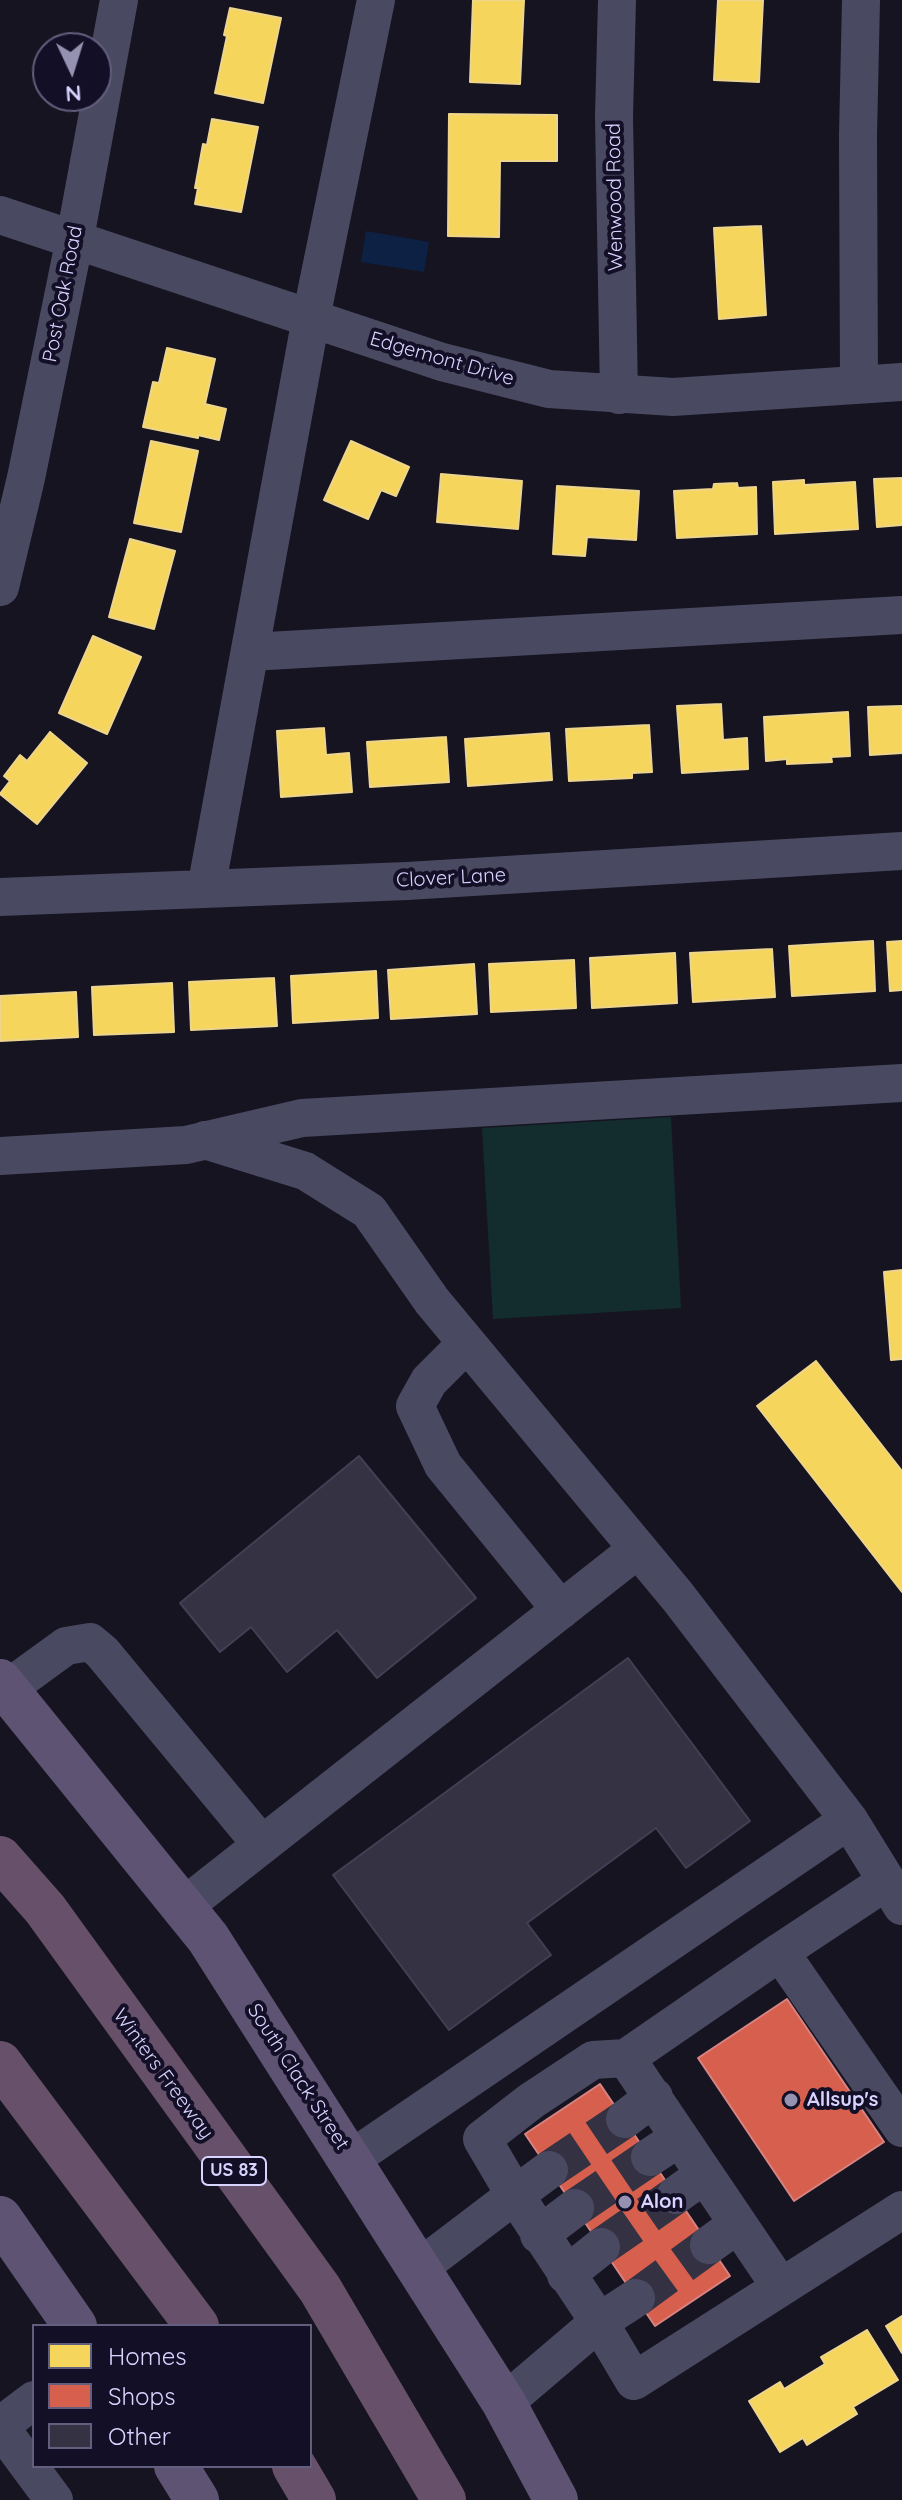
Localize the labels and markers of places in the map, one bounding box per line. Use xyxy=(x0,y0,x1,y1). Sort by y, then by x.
place label: Allsup's xyxy=(807,2088,878,2112)
marker: Allsup's xyxy=(782,2091,800,2109)
place label: Alon xyxy=(641,2190,683,2214)
marker: Alon xyxy=(616,2193,634,2211)

